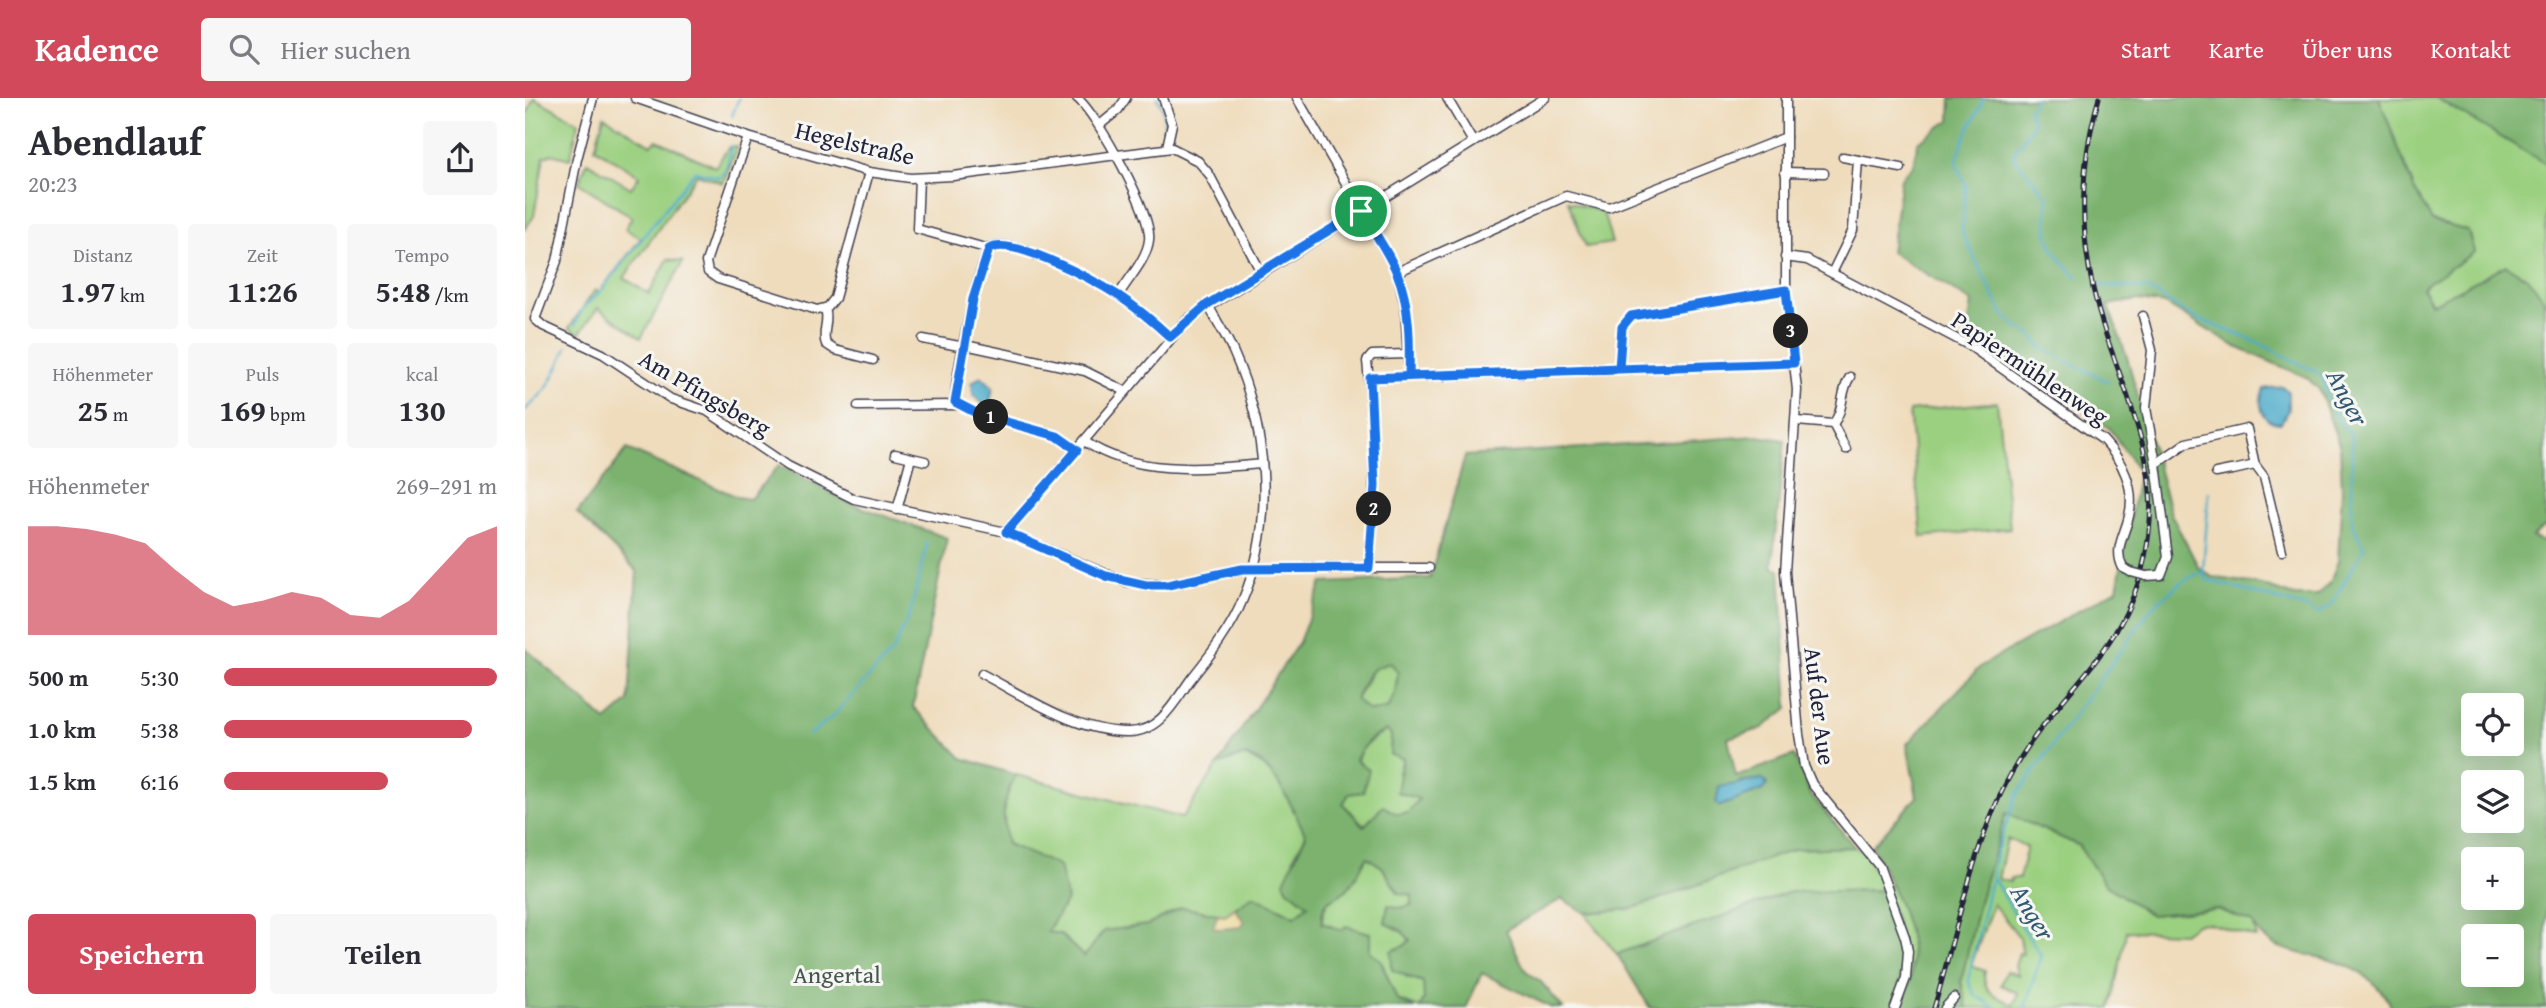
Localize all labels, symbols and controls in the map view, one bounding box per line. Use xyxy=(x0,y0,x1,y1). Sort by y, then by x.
search box xyxy=(201,18,691,81)
text: Kadence xyxy=(35,25,159,73)
icon: search xyxy=(225,30,263,68)
text: Hier suchen xyxy=(281,30,411,69)
text: Start xyxy=(2121,32,2171,67)
text: Karte xyxy=(2209,32,2264,67)
text: Über uns xyxy=(2302,32,2393,67)
text: Kontakt xyxy=(2431,32,2511,67)
street label: Hegelstraße xyxy=(792,112,918,174)
text: Abendlauf xyxy=(28,113,202,169)
button: share xyxy=(423,121,497,195)
text: 20:23 xyxy=(28,167,78,200)
pin xyxy=(1331,181,1391,241)
icon: arrive xyxy=(1342,192,1380,230)
text: Distanz xyxy=(73,241,132,269)
text: Zeit xyxy=(247,241,278,269)
text: Tempo xyxy=(395,241,449,269)
text: 1.97 xyxy=(61,269,116,313)
text: 11:26 xyxy=(227,269,298,313)
text: 5:48 xyxy=(375,269,431,313)
text: km xyxy=(116,281,145,309)
text: /km xyxy=(431,281,469,309)
street label: Papiermühlenweg xyxy=(1945,302,2115,434)
pin: 3 xyxy=(1773,314,1809,348)
text: 3 xyxy=(1786,316,1795,344)
street label: Am Pfingsberg xyxy=(632,341,778,445)
text: Höhenmeter xyxy=(53,360,153,388)
text: Puls xyxy=(246,360,279,388)
text: kcal xyxy=(406,360,438,388)
water label: Anger xyxy=(2316,361,2380,434)
text: 25 xyxy=(77,388,109,432)
text: 169 xyxy=(219,388,266,432)
text: 130 xyxy=(399,388,445,432)
text: m xyxy=(109,400,128,428)
text: bpm xyxy=(266,400,306,428)
pin: 1 xyxy=(973,400,1009,434)
text: 1 xyxy=(986,402,995,430)
text: Höhenmeter xyxy=(28,469,150,502)
text: 269–291 m xyxy=(396,469,497,502)
pin: 2 xyxy=(1357,492,1391,526)
text: 2 xyxy=(1369,494,1378,522)
street label: Auf der Aue xyxy=(1795,645,1845,767)
text: 500 m xyxy=(28,661,89,694)
text: 5:30 xyxy=(140,661,179,694)
map controls xyxy=(2461,693,2524,987)
button: locate xyxy=(2461,693,2524,756)
text: 1.0 km xyxy=(28,713,96,746)
text: 5:38 xyxy=(140,713,179,746)
text: 1.5 km xyxy=(28,765,96,798)
text: 6:16 xyxy=(140,765,179,798)
button: layers xyxy=(2461,770,2524,833)
button: + xyxy=(2461,847,2524,910)
water label: Anger xyxy=(2000,875,2066,949)
button: Speichern xyxy=(28,914,256,994)
button: Teilen xyxy=(270,914,497,994)
button: − xyxy=(2461,924,2524,987)
park label: Angertal xyxy=(793,957,881,992)

